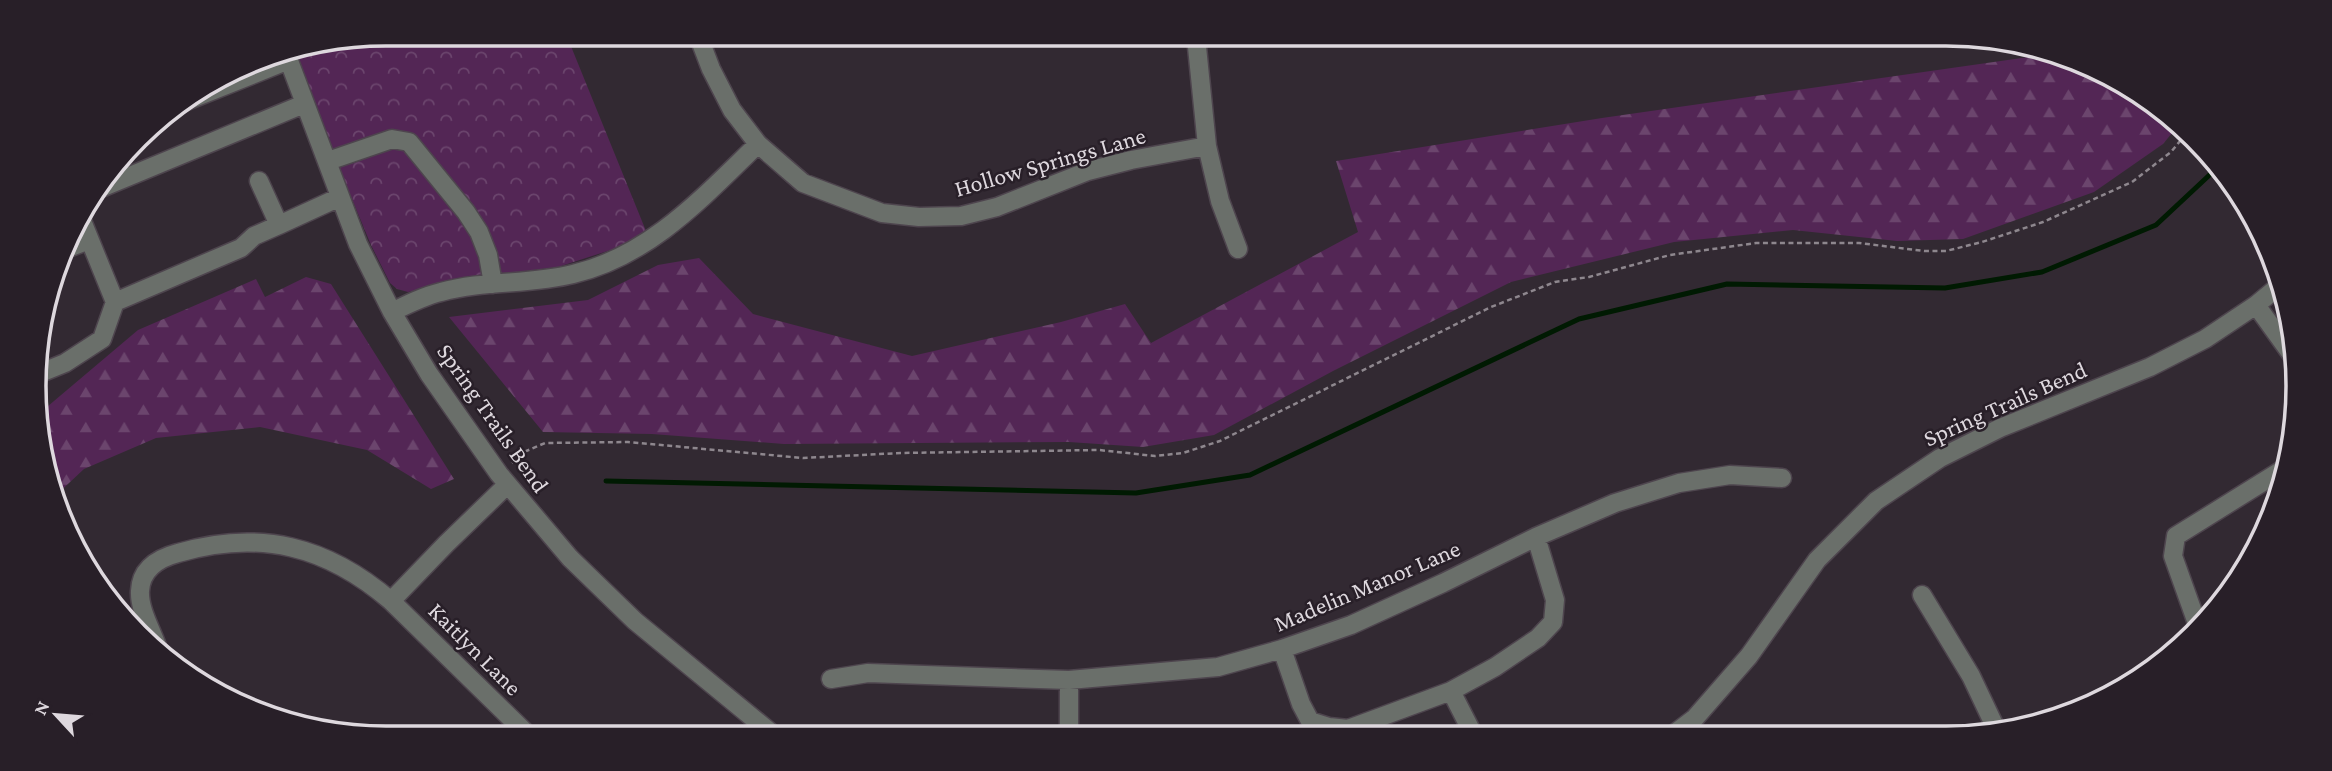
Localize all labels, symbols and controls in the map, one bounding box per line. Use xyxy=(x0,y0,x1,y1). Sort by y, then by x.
street label: Hollow Springs Lane xyxy=(951,121,1149,202)
street label: Spring Trails Bend xyxy=(432,338,555,498)
street label: Spring Trails Bend xyxy=(1919,355,2091,452)
street label: Madelin Manor Lane xyxy=(1270,534,1464,637)
street label: Kaitlyn Lane xyxy=(423,597,527,701)
north arrow xyxy=(21,680,91,750)
text: N xyxy=(29,697,53,718)

